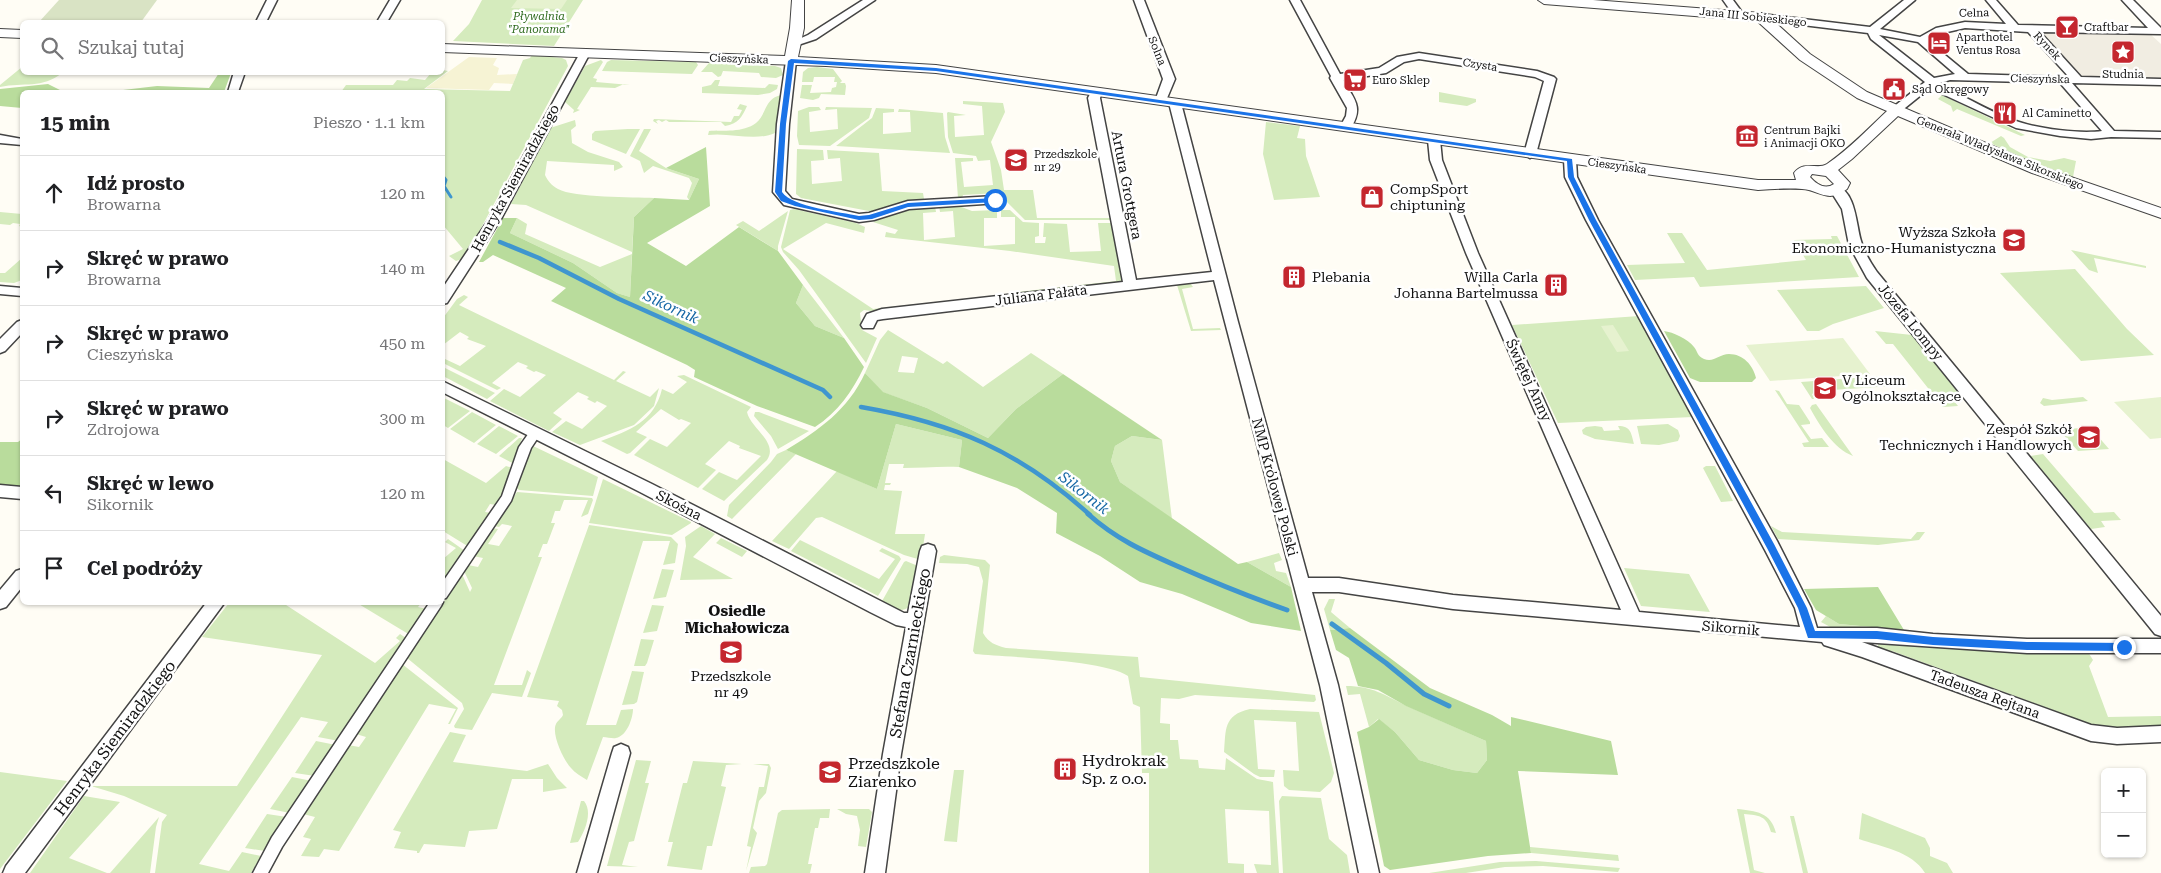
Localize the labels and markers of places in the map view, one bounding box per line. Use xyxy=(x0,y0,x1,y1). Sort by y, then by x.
bar icon: Craftbar xyxy=(2054,14,2080,40)
place label: Craftbar xyxy=(2084,21,2129,34)
hotel icon: Aparthotel Ventus Rosa xyxy=(1926,30,1952,56)
place label: Aparthotel Ventus Rosa xyxy=(1956,31,2021,57)
place icon: Studnia xyxy=(2110,39,2136,65)
supermarket icon: Euro Sklep xyxy=(1342,67,1368,93)
place label: Studnia xyxy=(2102,68,2144,81)
place label: Euro Sklep xyxy=(1372,74,1430,87)
public building icon: Sąd Okręgowy xyxy=(1881,76,1907,102)
place label: Sąd Okręgowy xyxy=(1912,83,1990,96)
restaurant icon: Al Caminetto xyxy=(1992,100,2018,126)
place label: Al Caminetto xyxy=(2022,107,2092,120)
museum icon: Centrum Bajki i Animacji OKO xyxy=(1734,123,1760,149)
place label: Centrum Bajki i Animacji OKO xyxy=(1764,124,1845,150)
school or university icon: Przedszkole nr 29 xyxy=(1003,147,1029,173)
place label: Przedszkole nr 29 xyxy=(1034,148,1097,174)
place label: CompSport chiptuning xyxy=(1390,181,1468,213)
shop icon: CompSport chiptuning xyxy=(1359,184,1385,210)
place label: Wyższa Szkoła Ekonomiczno-Humanistyczna xyxy=(1792,224,1996,256)
school or university icon: Wyższa Szkoła Ekonomiczno-Humanistyczna xyxy=(2001,227,2027,253)
building icon: Plebania xyxy=(1281,264,1307,290)
place label: Plebania xyxy=(1312,269,1371,285)
place label: Willa Carla Johanna Bartelmussa xyxy=(1394,269,1538,301)
building icon: Willa Carla Johanna Bartelmussa xyxy=(1543,272,1569,298)
place label: V Liceum Ogólnokształcące xyxy=(1842,372,1962,404)
school or university icon: V Liceum Ogólnokształcące xyxy=(1812,375,1838,401)
place label: Zespół Szkół Technicznych i Handlowych xyxy=(1879,421,2073,453)
school or university icon: Zespół Szkół Technicznych i Handlowych xyxy=(2076,424,2102,450)
school or university icon: Przedszkole nr 49 xyxy=(718,639,744,665)
place label: Przedszkole nr 49 xyxy=(691,668,771,700)
place label: Hydrokrak Sp. z o.o. xyxy=(1082,751,1166,788)
place label: Przedszkole Ziarenko xyxy=(848,754,940,791)
building icon: Hydrokrak Sp. z o.o. xyxy=(1052,756,1078,782)
school or university icon: Przedszkole Ziarenko xyxy=(817,759,843,785)

